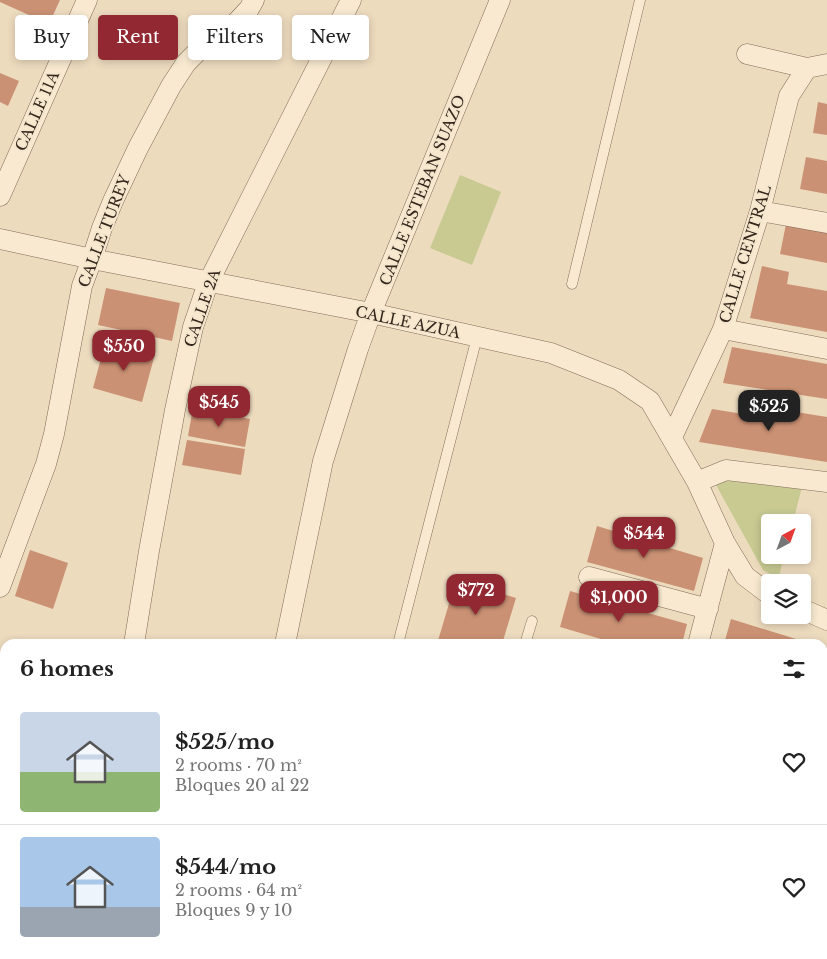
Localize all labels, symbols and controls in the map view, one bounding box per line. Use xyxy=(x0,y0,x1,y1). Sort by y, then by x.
chip: Buy xyxy=(15,15,88,60)
chip: Rent xyxy=(98,15,178,60)
chip: Filters xyxy=(188,15,282,60)
chip: New xyxy=(292,15,369,60)
street label: CALLE 11A xyxy=(11,68,63,154)
street label: CALLE ESTEBAN SUAZO xyxy=(375,92,469,288)
street label: CALLE TUREY xyxy=(74,171,135,290)
street label: CALLE CENTRAL xyxy=(715,183,775,325)
street label: CALLE 2A xyxy=(180,266,224,350)
street label: CALLE AZUA xyxy=(354,302,463,343)
pin: $550 xyxy=(94,330,154,372)
text: $550 xyxy=(103,336,145,356)
pin: $545 xyxy=(189,386,249,428)
pin: $525 xyxy=(739,390,799,432)
text: $545 xyxy=(199,392,239,412)
text: $525 xyxy=(749,396,789,416)
north arrow xyxy=(761,514,811,564)
map controls xyxy=(761,514,811,624)
pin: $544 xyxy=(614,516,674,559)
text: $544 xyxy=(623,523,665,543)
pin: $772 xyxy=(446,574,506,616)
button: layers xyxy=(761,574,811,624)
text: $772 xyxy=(457,580,495,600)
pin: $1,000 xyxy=(578,580,660,623)
text: $1,000 xyxy=(590,587,648,607)
icon: filters xyxy=(780,655,808,683)
text: 6 homes xyxy=(20,656,114,682)
text: $525/mo xyxy=(175,729,274,755)
icon: home xyxy=(60,732,120,792)
icon: heart xyxy=(780,748,808,776)
text: 2 rooms · 70 m² xyxy=(175,755,302,775)
text: Bloques 20 al 22 xyxy=(175,775,309,795)
text: $544/mo xyxy=(175,854,276,880)
icon: home xyxy=(60,857,120,917)
icon: heart xyxy=(780,873,808,901)
text: 2 rooms · 64 m² xyxy=(175,880,302,900)
text: Bloques 9 y 10 xyxy=(175,900,292,920)

